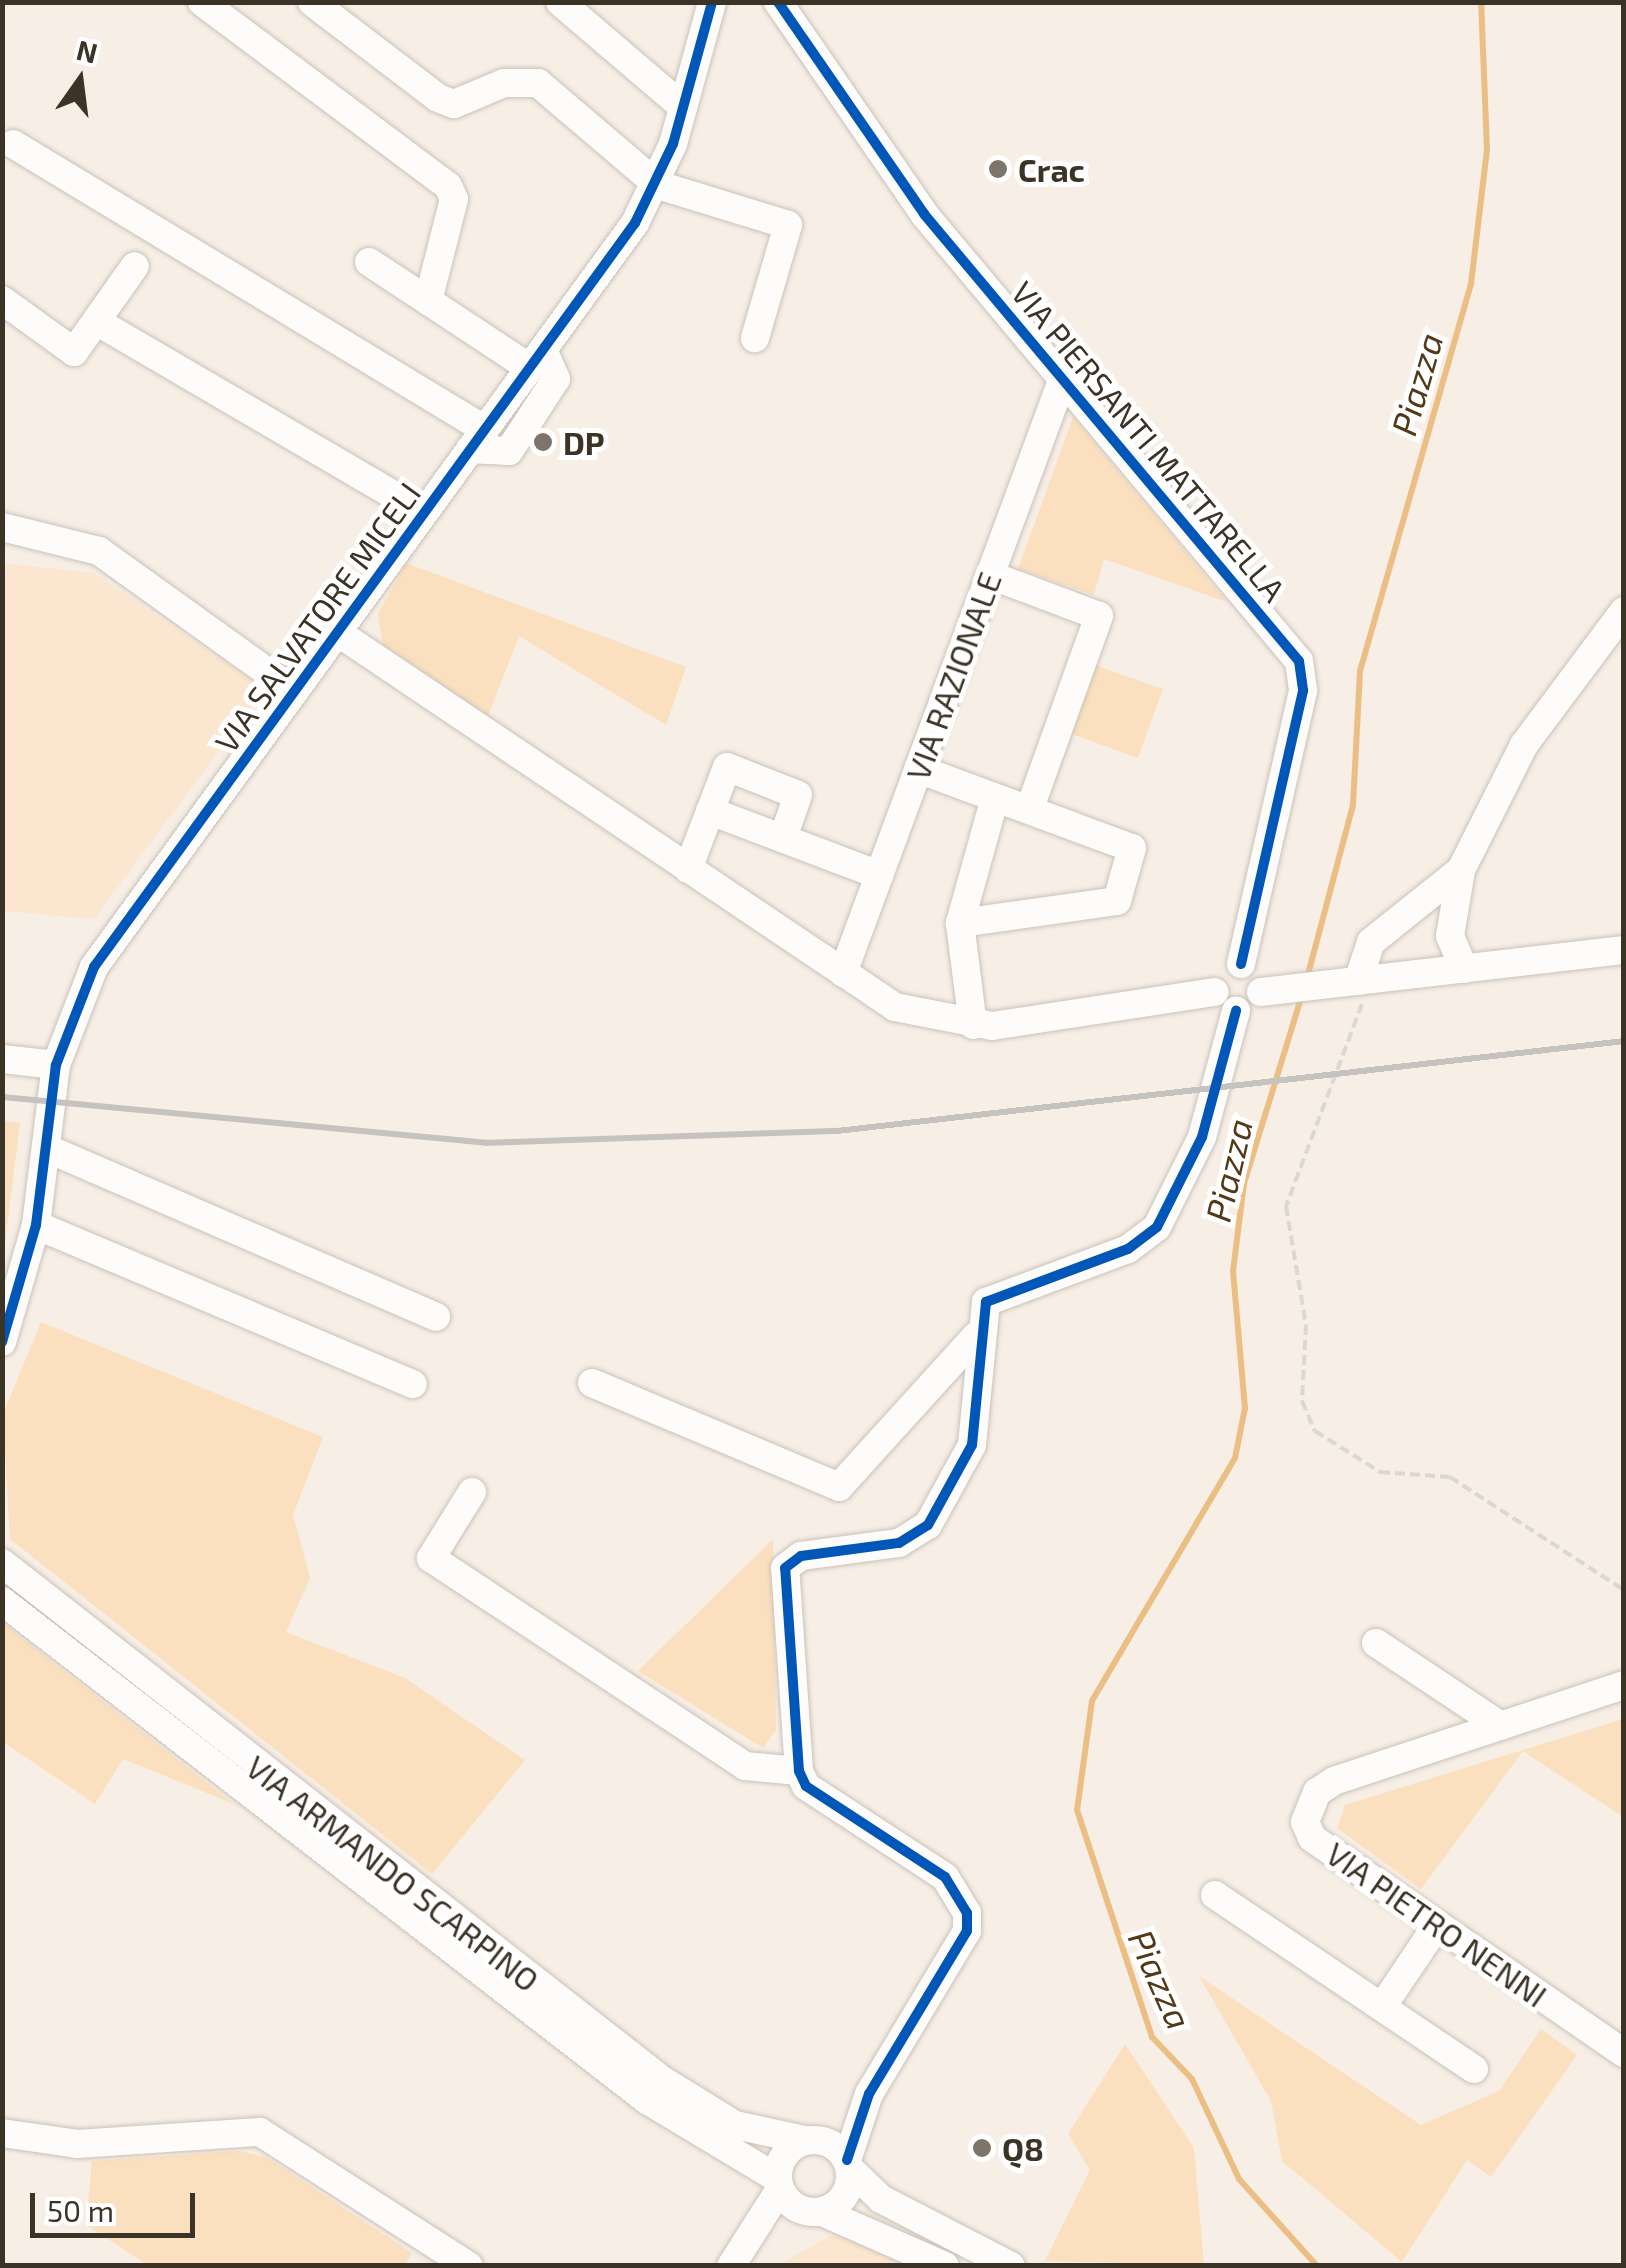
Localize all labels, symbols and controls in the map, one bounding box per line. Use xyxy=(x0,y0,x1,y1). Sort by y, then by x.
north arrow xyxy=(30,30,130,130)
text: N xyxy=(73,32,101,70)
place label: Crac xyxy=(1018,150,1085,188)
marker: Crac xyxy=(987,158,1009,180)
street label: VIA PIERSANTI MATTARELLA xyxy=(1004,273,1294,609)
water label: Piazza xyxy=(1381,328,1451,440)
place label: DP xyxy=(563,423,605,461)
marker: DP xyxy=(532,431,554,453)
street label: VIA SALVATORE MICELI xyxy=(206,474,428,760)
street label: VIA RAZIONALE xyxy=(897,566,1009,786)
water label: Piazza xyxy=(1196,1114,1260,1226)
street label: VIA ARMANDO SCARPINO xyxy=(239,1746,547,2000)
street label: VIA PIETRO NENNI xyxy=(1319,1833,1555,2015)
water label: Piazza xyxy=(1121,1923,1201,2035)
place label: Q8 xyxy=(1002,2129,1044,2167)
marker: Q8 xyxy=(971,2137,993,2159)
scale bar xyxy=(35,2173,200,2235)
text: 50 m xyxy=(47,2192,114,2228)

